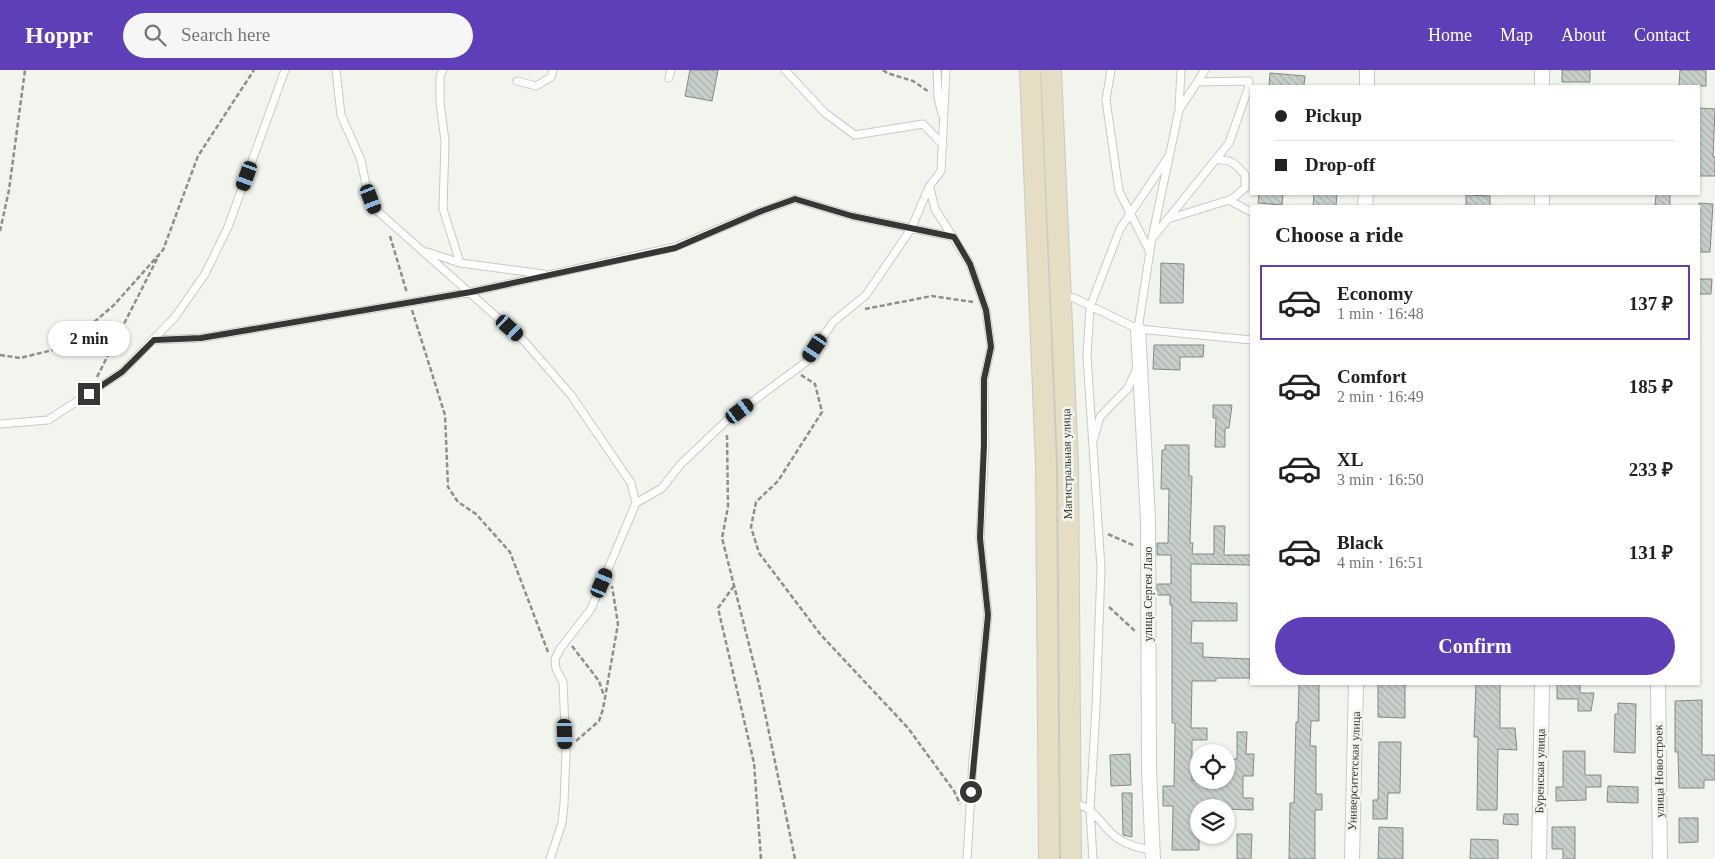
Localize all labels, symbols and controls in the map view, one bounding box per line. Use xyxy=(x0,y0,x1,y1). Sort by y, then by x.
search box xyxy=(123,13,473,58)
icon: search xyxy=(141,21,169,49)
text: Hoppr xyxy=(25,22,93,48)
text: Search here xyxy=(181,24,270,45)
text: Home xyxy=(1428,25,1472,45)
text: Map xyxy=(1500,25,1533,45)
text: About xyxy=(1561,25,1606,45)
text: Contact xyxy=(1634,25,1690,45)
text: Pickup xyxy=(1305,105,1362,126)
text: Drop-off xyxy=(1305,154,1375,175)
car xyxy=(234,159,259,193)
car xyxy=(358,182,383,216)
text: Choose a ride xyxy=(1275,222,1403,247)
icon: car xyxy=(1277,280,1322,325)
text: Economy xyxy=(1337,283,1413,304)
text: 137 ₽ xyxy=(1629,293,1673,314)
text: 1 min · 16:48 xyxy=(1337,305,1424,322)
car xyxy=(493,312,526,344)
callout: 2 min xyxy=(48,322,130,356)
text: 2 min xyxy=(70,330,108,347)
car xyxy=(800,331,829,365)
icon: car xyxy=(1277,363,1322,408)
text: Comfort xyxy=(1337,366,1407,387)
text: 185 ₽ xyxy=(1629,376,1673,397)
route end xyxy=(78,383,100,405)
text: 2 min · 16:49 xyxy=(1337,388,1424,405)
car xyxy=(723,396,756,426)
street label: Магистральная улица xyxy=(1059,408,1075,520)
icon: car xyxy=(1277,446,1322,491)
text: XL xyxy=(1337,449,1363,470)
text: 233 ₽ xyxy=(1629,459,1673,480)
text: 3 min · 16:50 xyxy=(1337,471,1424,488)
icon: car xyxy=(1277,529,1322,574)
text: Black xyxy=(1337,532,1383,553)
text: 131 ₽ xyxy=(1629,542,1673,563)
street label: улица Сергея Лазо xyxy=(1141,547,1155,641)
text: 4 min · 16:51 xyxy=(1337,554,1424,571)
car xyxy=(589,566,614,600)
button: Confirm xyxy=(1275,617,1675,675)
street label: Университетская улица xyxy=(1345,710,1363,831)
car xyxy=(556,719,573,749)
street label: улица Новостроек xyxy=(1651,724,1667,818)
street label: Буренская улица xyxy=(1532,728,1548,814)
map controls xyxy=(1190,744,1235,844)
button: locate xyxy=(1190,744,1235,789)
route start xyxy=(960,781,982,803)
button: layers xyxy=(1190,799,1235,844)

